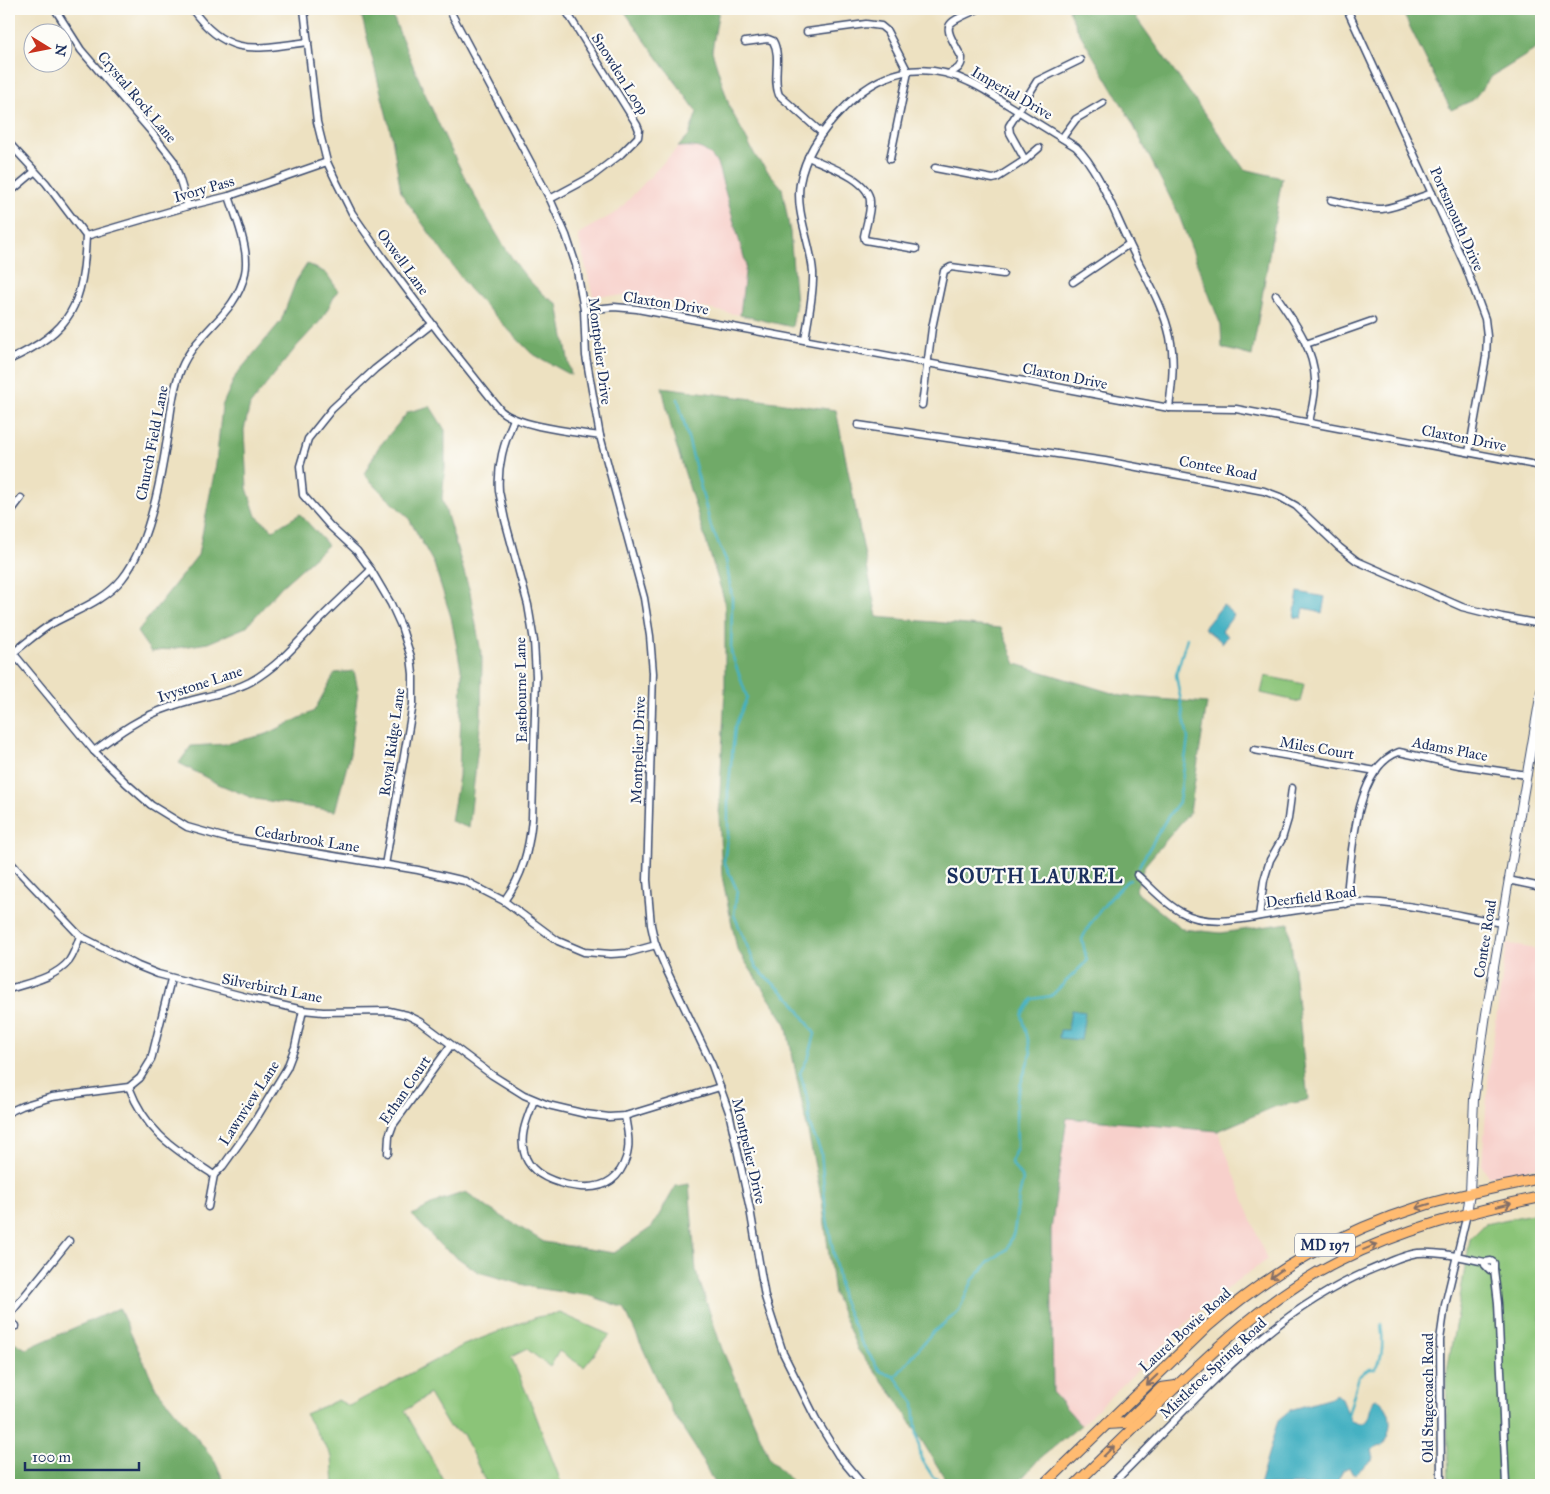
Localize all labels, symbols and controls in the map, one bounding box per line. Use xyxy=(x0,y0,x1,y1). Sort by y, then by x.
north arrow xyxy=(22,22,72,72)
street label: Snowden Loop xyxy=(588,30,652,118)
text: N xyxy=(51,43,70,58)
street label: Crystal Rock Lane xyxy=(94,48,180,146)
street label: Imperial Drive xyxy=(968,62,1056,124)
street label: Portsmouth Drive xyxy=(1426,164,1488,274)
street label: Ivory Pass xyxy=(172,172,236,206)
street label: Oxwell Lane xyxy=(373,225,433,299)
street label: Claxton Drive xyxy=(622,287,710,319)
street label: Montpelier Drive xyxy=(584,296,616,406)
street label: Claxton Drive xyxy=(1021,359,1109,393)
street label: Church Field Lane xyxy=(132,384,172,502)
street label: Claxton Drive xyxy=(1420,421,1508,455)
street label: Contee Road xyxy=(1178,452,1259,484)
street label: Eastbourne Lane xyxy=(511,637,531,743)
street label: Ivystone Lane xyxy=(155,662,245,706)
street label: Royal Ridge Lane xyxy=(376,687,408,797)
street label: Montpelier Drive xyxy=(627,696,649,804)
street label: Miles Court xyxy=(1278,733,1356,764)
street label: Adams Place xyxy=(1410,733,1489,765)
street label: Cedarbrook Lane xyxy=(253,822,361,856)
district label: SOUTH LAUREL xyxy=(947,864,1123,888)
street label: Deerfield Road xyxy=(1264,882,1358,912)
street label: Contee Road xyxy=(1470,898,1500,979)
street label: Silverbirch Lane xyxy=(220,969,324,1007)
street label: Ethan Court xyxy=(375,1052,435,1128)
street label: Lawnview Lane xyxy=(215,1057,283,1149)
street label: Montpelier Drive xyxy=(728,1096,770,1206)
one-way arrow xyxy=(1496,1200,1512,1210)
one-way arrow xyxy=(1416,1201,1432,1211)
road number: MD 197 xyxy=(1295,1234,1355,1256)
one-way arrow xyxy=(1362,1242,1377,1251)
one-way arrow xyxy=(1269,1269,1283,1279)
street label: Laurel Bowie Road xyxy=(1135,1284,1235,1376)
street label: Mistletoe Spring Road xyxy=(1156,1314,1270,1422)
street label: Old Stagecoach Road xyxy=(1419,1333,1437,1463)
one-way arrow xyxy=(1146,1374,1159,1386)
scale bar xyxy=(25,1439,139,1471)
one-way arrow xyxy=(1103,1444,1115,1457)
text: 100 m xyxy=(32,1448,72,1466)

